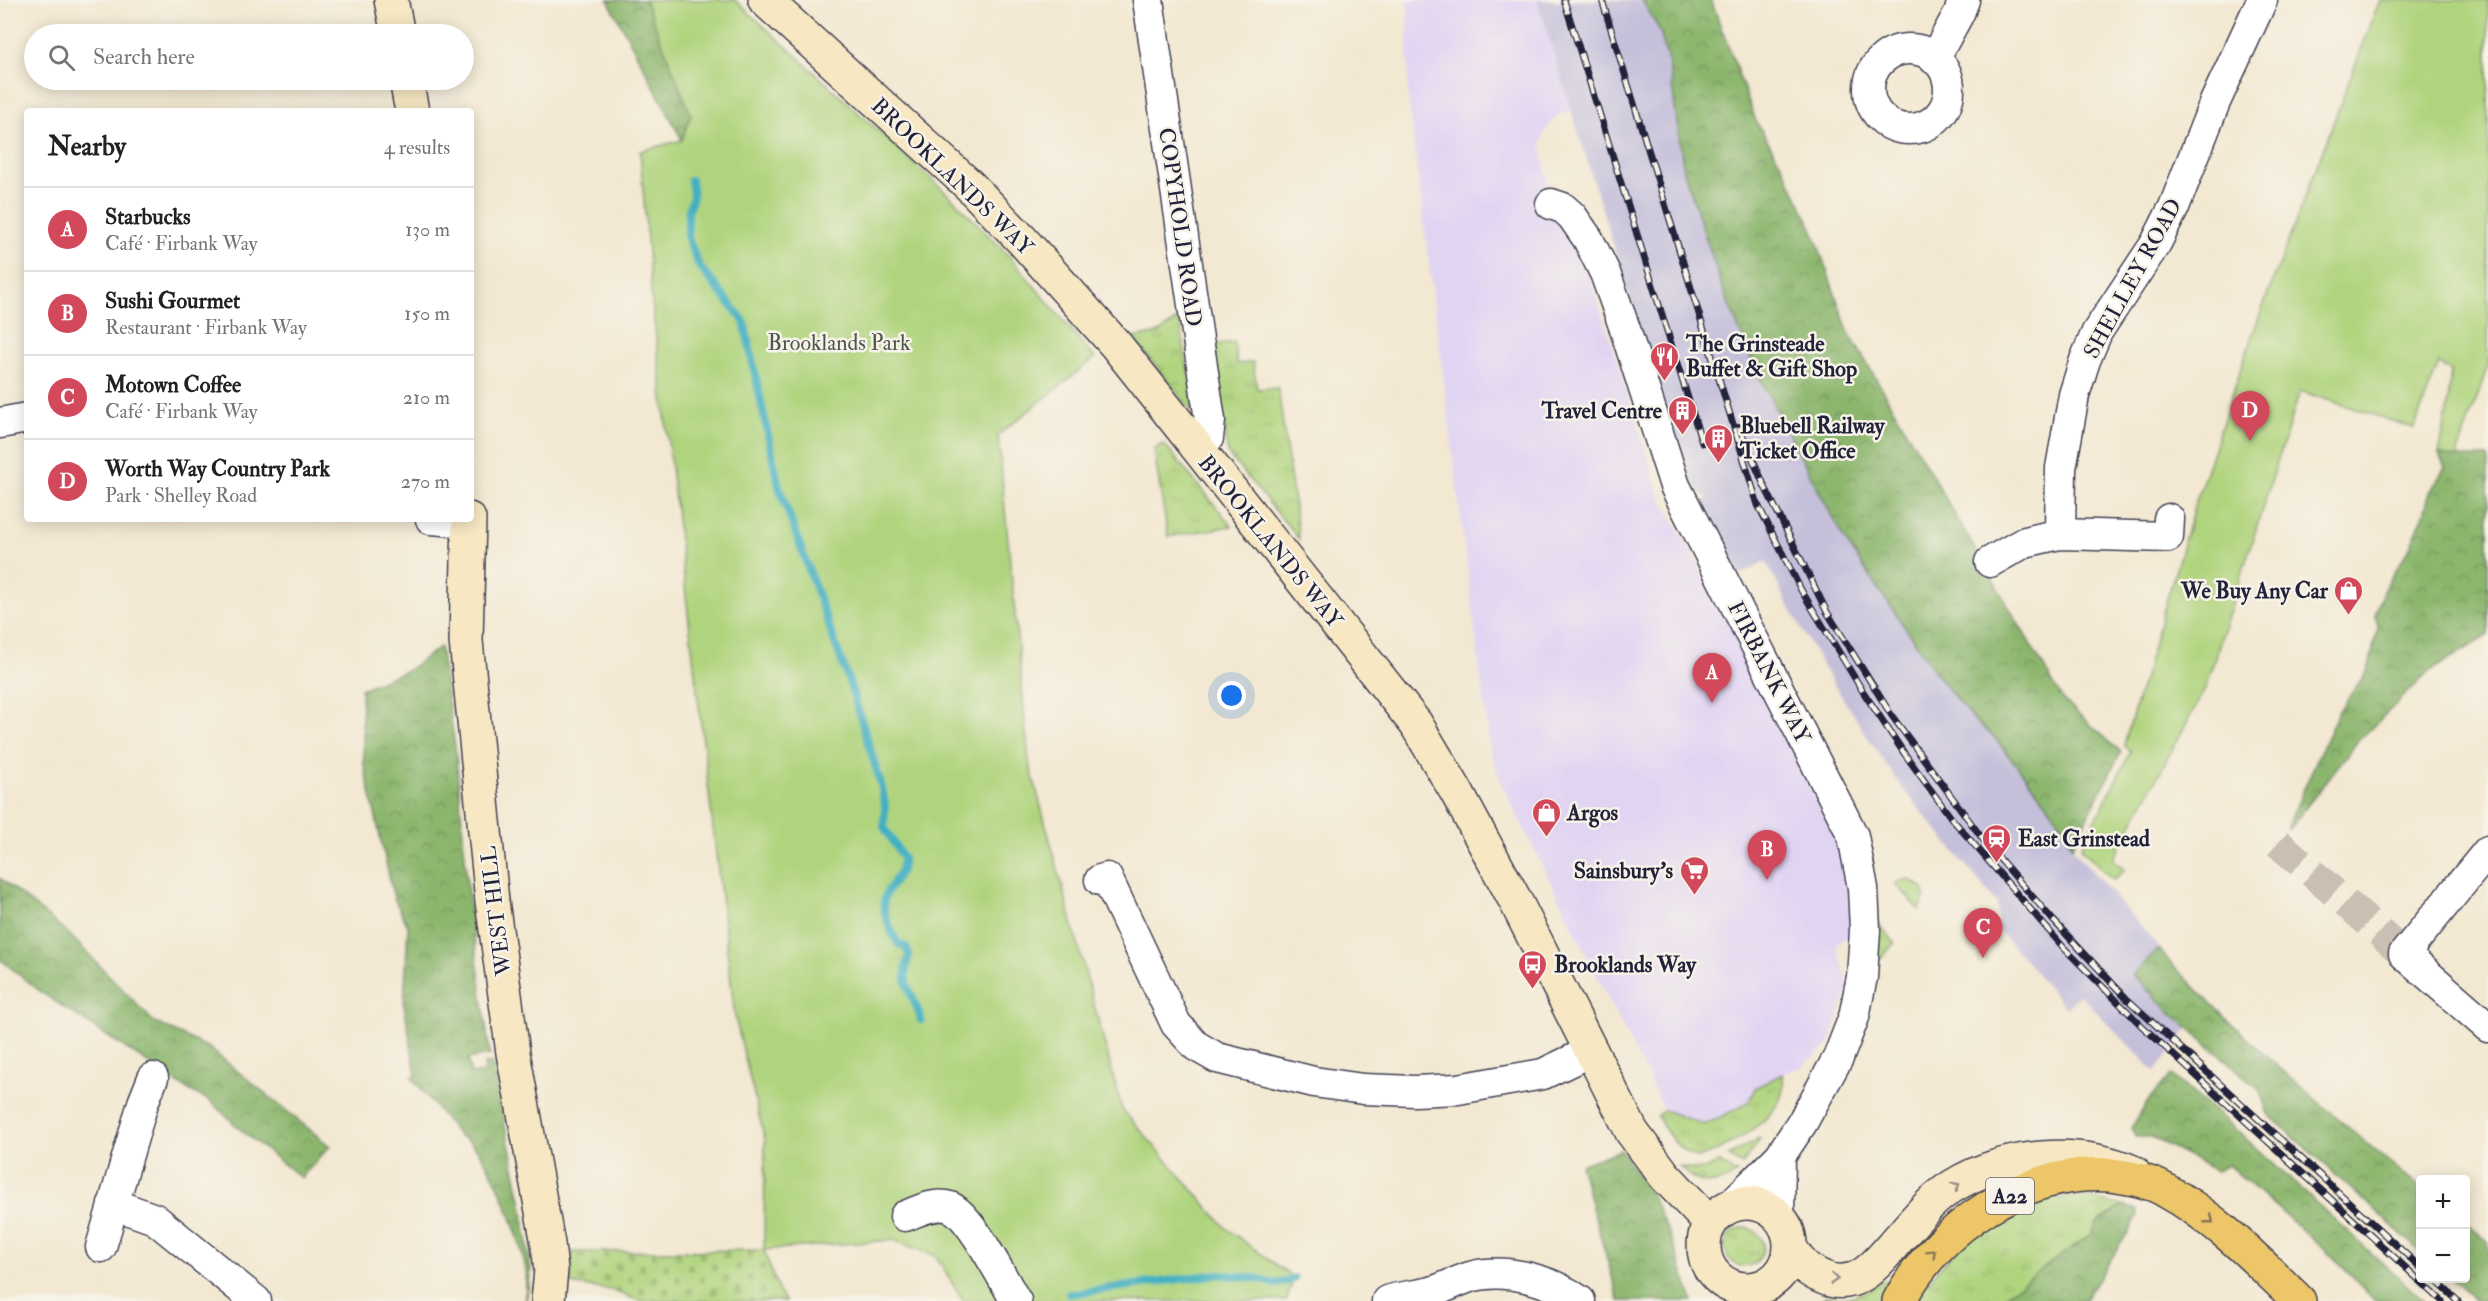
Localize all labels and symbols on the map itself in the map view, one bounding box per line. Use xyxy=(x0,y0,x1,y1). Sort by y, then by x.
street label: BROOKLANDS WAY xyxy=(865,92,1040,262)
street label: COPYHOLD ROAD xyxy=(1152,126,1208,329)
street label: SHELLEY ROAD xyxy=(2077,194,2188,363)
park label: Brooklands Park xyxy=(767,329,911,357)
place label: The Grinsteade Buffet & Gift Shop xyxy=(1685,330,1857,384)
restaurant icon: The Grinsteade Buffet & Gift Shop xyxy=(1649,340,1681,382)
pin: D xyxy=(2230,392,2270,441)
building icon: Travel Centre xyxy=(1667,394,1699,436)
place label: Travel Centre xyxy=(1540,397,1663,425)
place label: Bluebell Railway Ticket Office xyxy=(1739,412,1886,465)
building icon: Bluebell Railway Ticket Office xyxy=(1703,422,1735,464)
street label: BROOKLANDS WAY xyxy=(1192,449,1349,635)
shop icon: We Buy Any Car xyxy=(2333,574,2365,616)
place label: We Buy Any Car xyxy=(2180,577,2329,606)
street label: FIRBANK WAY xyxy=(1721,597,1817,749)
pin: A xyxy=(1692,654,1732,703)
your location xyxy=(1217,681,1246,710)
shop icon: Argos xyxy=(1530,796,1562,838)
place label: Argos xyxy=(1566,799,1619,828)
station icon: East Grinstead xyxy=(1981,822,2013,864)
place label: East Grinstead xyxy=(2018,825,2150,853)
pin: B xyxy=(1748,830,1786,880)
street label: WEST HILL xyxy=(474,844,518,978)
supermarket icon: Sainsbury's xyxy=(1678,854,1710,896)
place label: Sainsbury's xyxy=(1574,857,1673,886)
pin: C xyxy=(1964,908,2002,958)
bus stop icon: Brooklands Way xyxy=(1517,948,1549,990)
place label: Brooklands Way xyxy=(1554,951,1697,980)
road number: A22 xyxy=(1986,1178,2034,1214)
one-way arrow xyxy=(1950,1181,1960,1193)
one-way arrow xyxy=(2203,1212,2214,1223)
one-way arrow xyxy=(1925,1250,1936,1261)
one-way arrow xyxy=(1829,1272,1839,1285)

